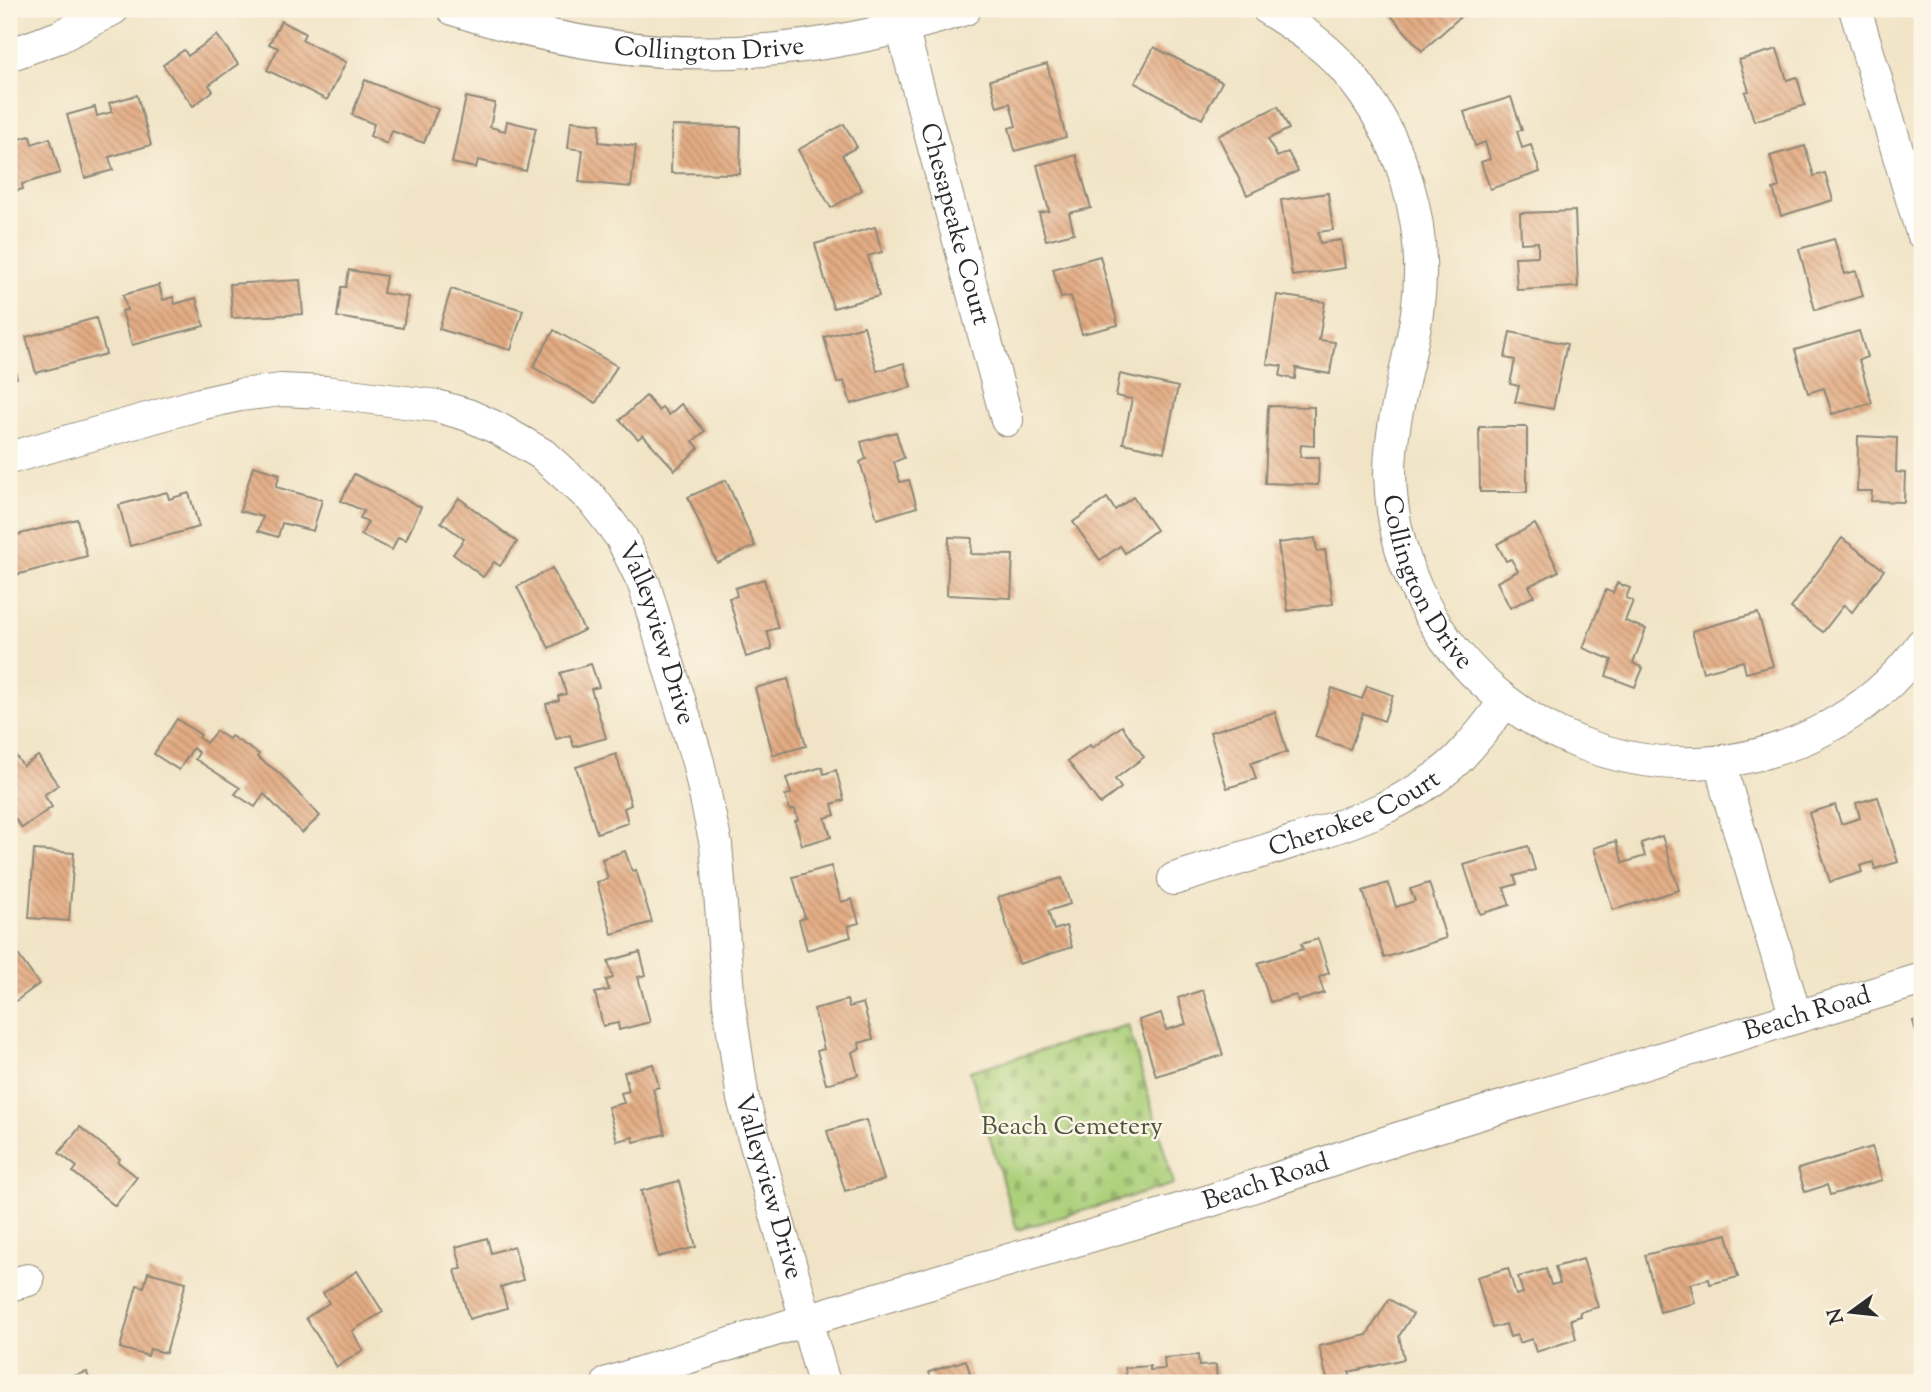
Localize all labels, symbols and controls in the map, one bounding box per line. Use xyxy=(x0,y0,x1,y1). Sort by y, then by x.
street label: Collington Drive xyxy=(612,28,807,71)
street label: Chesapeake Court xyxy=(910,119,999,329)
street label: Collington Drive xyxy=(1373,493,1481,678)
street label: Valleyview Drive xyxy=(608,536,704,729)
street label: Cherokee Court xyxy=(1264,762,1448,867)
street label: Beach Road xyxy=(1739,977,1876,1051)
street label: Valleyview Drive xyxy=(724,1090,812,1284)
park label: Beach Cemetery xyxy=(981,1109,1163,1146)
street label: Beach Road xyxy=(1198,1144,1334,1220)
north arrow xyxy=(1815,1276,1885,1346)
text: N xyxy=(1822,1305,1852,1327)

